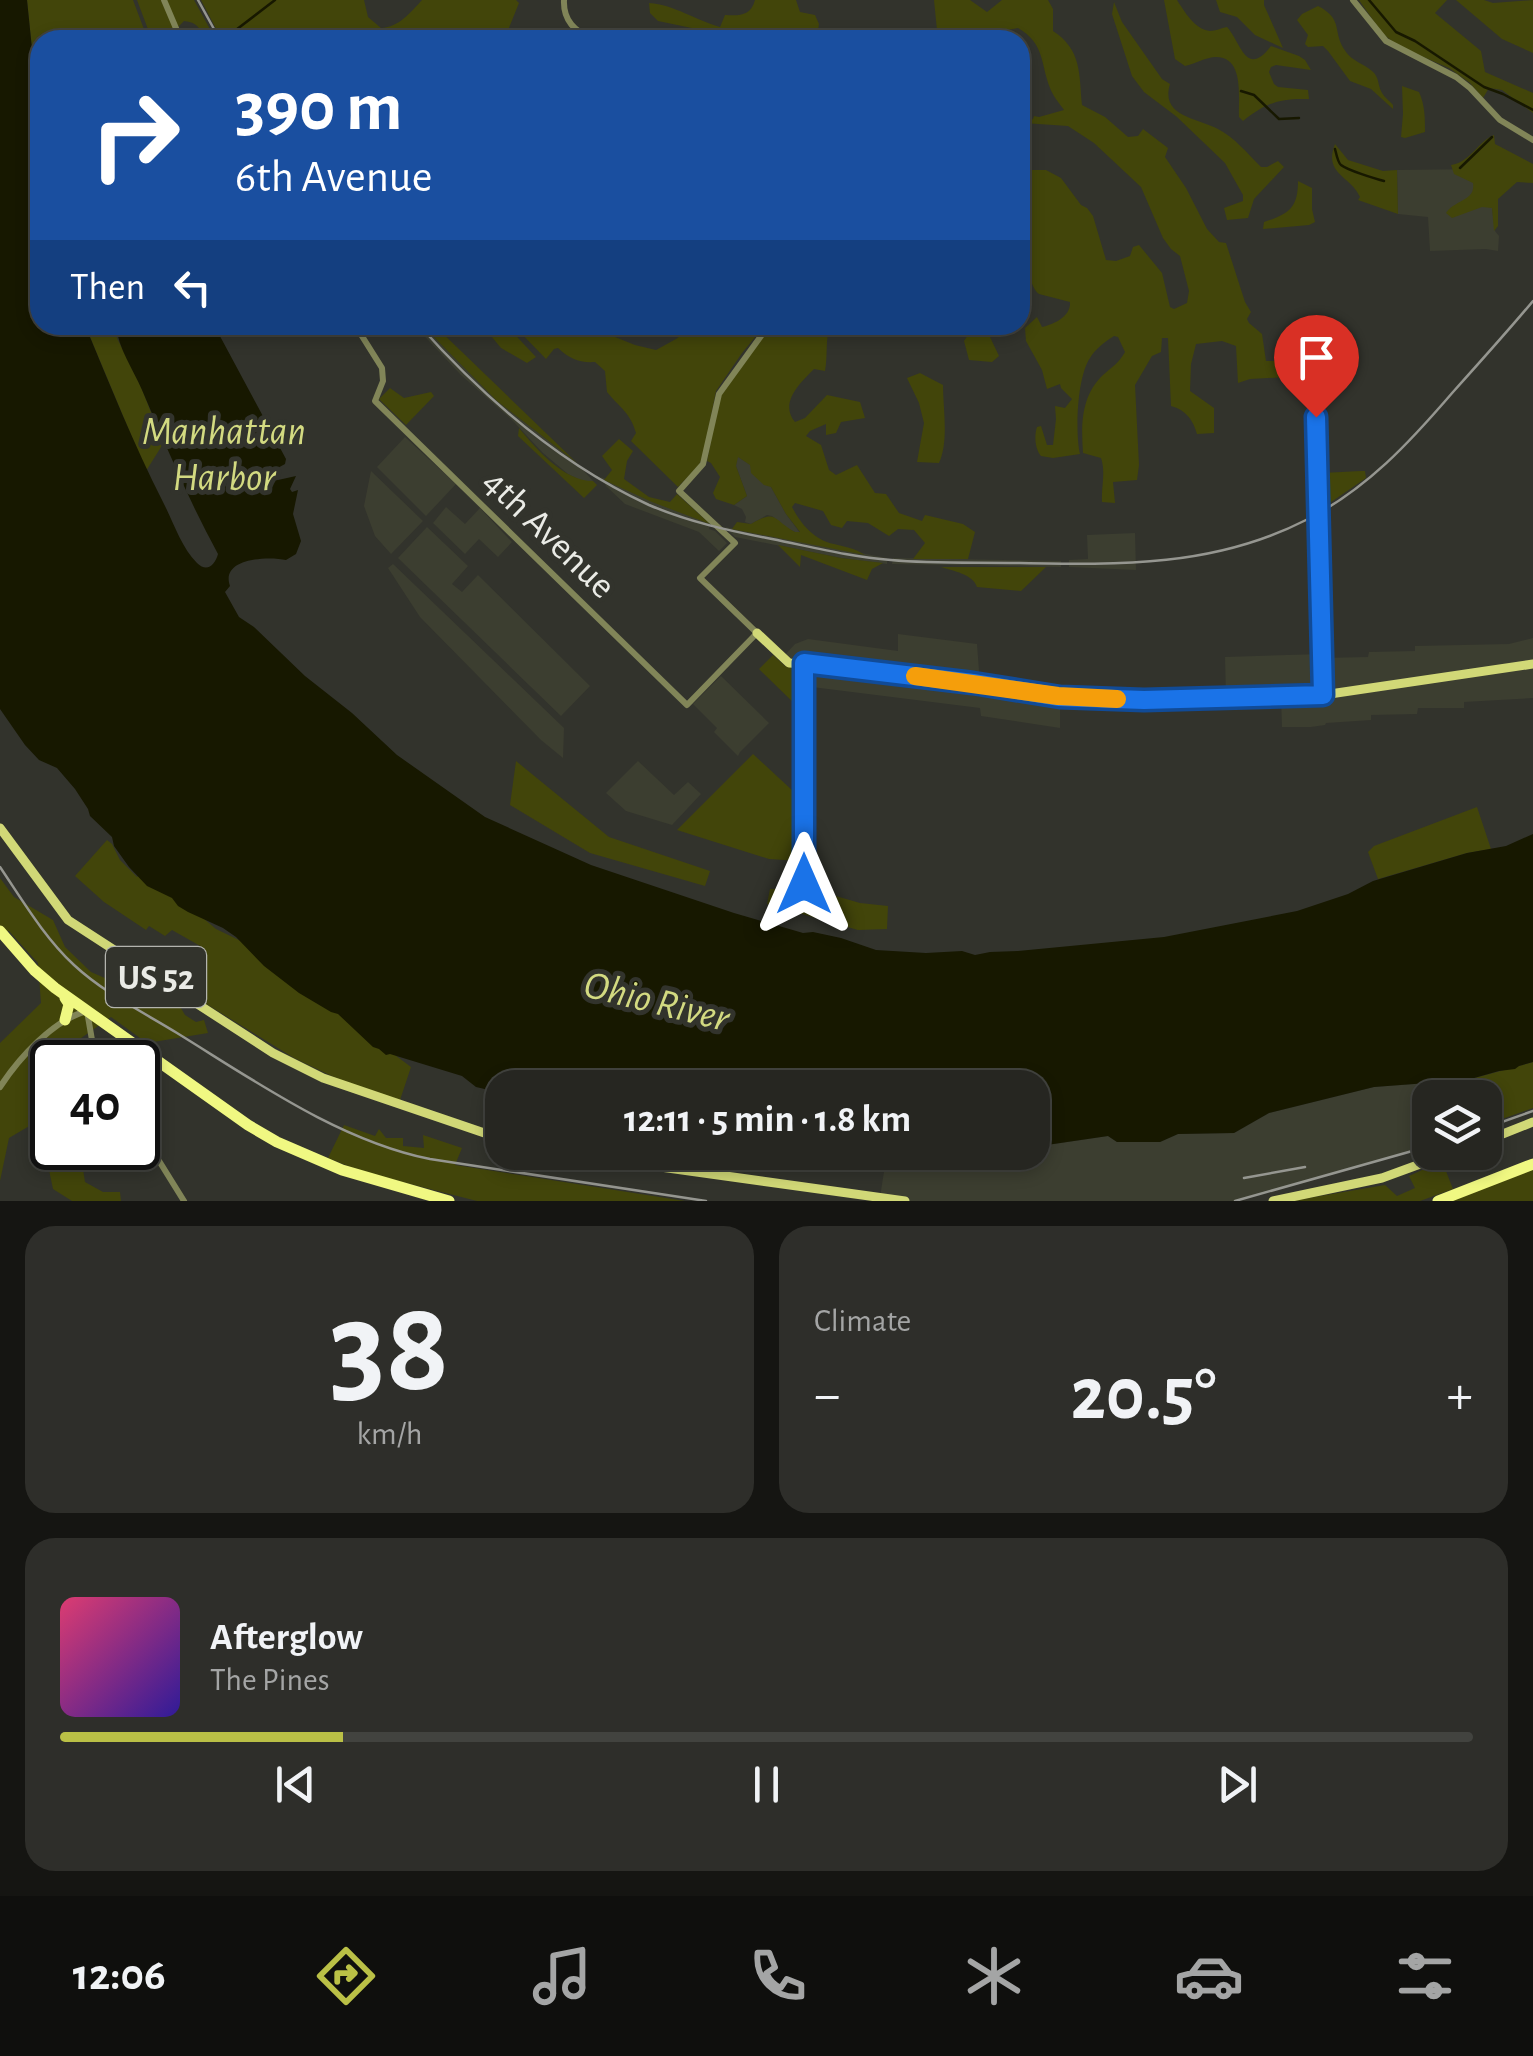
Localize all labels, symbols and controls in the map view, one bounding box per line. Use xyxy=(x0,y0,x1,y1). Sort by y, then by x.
icon: right xyxy=(70,70,200,200)
text: 390 m xyxy=(235,73,403,143)
text: 6th Avenue xyxy=(235,155,433,200)
icon: left xyxy=(165,260,220,315)
text: Then xyxy=(70,269,145,307)
pin xyxy=(1274,315,1359,418)
icon: arrive xyxy=(1289,330,1344,385)
water label: Manhattan Harbor xyxy=(142,412,306,498)
street label: 4th Avenue xyxy=(475,463,622,606)
position arrow xyxy=(752,832,856,936)
road number: US 52 xyxy=(106,947,206,1007)
water label: Ohio River xyxy=(580,965,734,1039)
speed limit sign: 40 xyxy=(30,1040,160,1170)
map controls xyxy=(1412,1080,1502,1170)
button: layers xyxy=(1412,1080,1502,1170)
text: 12:11 · 5 min · 1.8 km xyxy=(624,1101,911,1139)
text: 38 xyxy=(329,1285,450,1415)
text: Climate xyxy=(814,1305,911,1337)
text: 20.5° xyxy=(1071,1358,1216,1433)
text: − xyxy=(814,1368,840,1423)
text: + xyxy=(1447,1368,1473,1423)
text: km/h xyxy=(356,1418,423,1450)
text: Afterglow xyxy=(210,1619,363,1657)
text: The Pines xyxy=(210,1664,330,1696)
icon: previous xyxy=(268,1757,323,1812)
icon: pause xyxy=(739,1757,794,1812)
icon: next xyxy=(1210,1757,1265,1812)
icon: directions xyxy=(311,1941,381,2011)
icon: music xyxy=(527,1941,597,2011)
icon: phone xyxy=(743,1941,813,2011)
icon: climate xyxy=(959,1941,1029,2011)
icon: car xyxy=(1174,1941,1244,2011)
icon: filters xyxy=(1390,1941,1460,2011)
text: 12:06 xyxy=(73,1953,166,1998)

